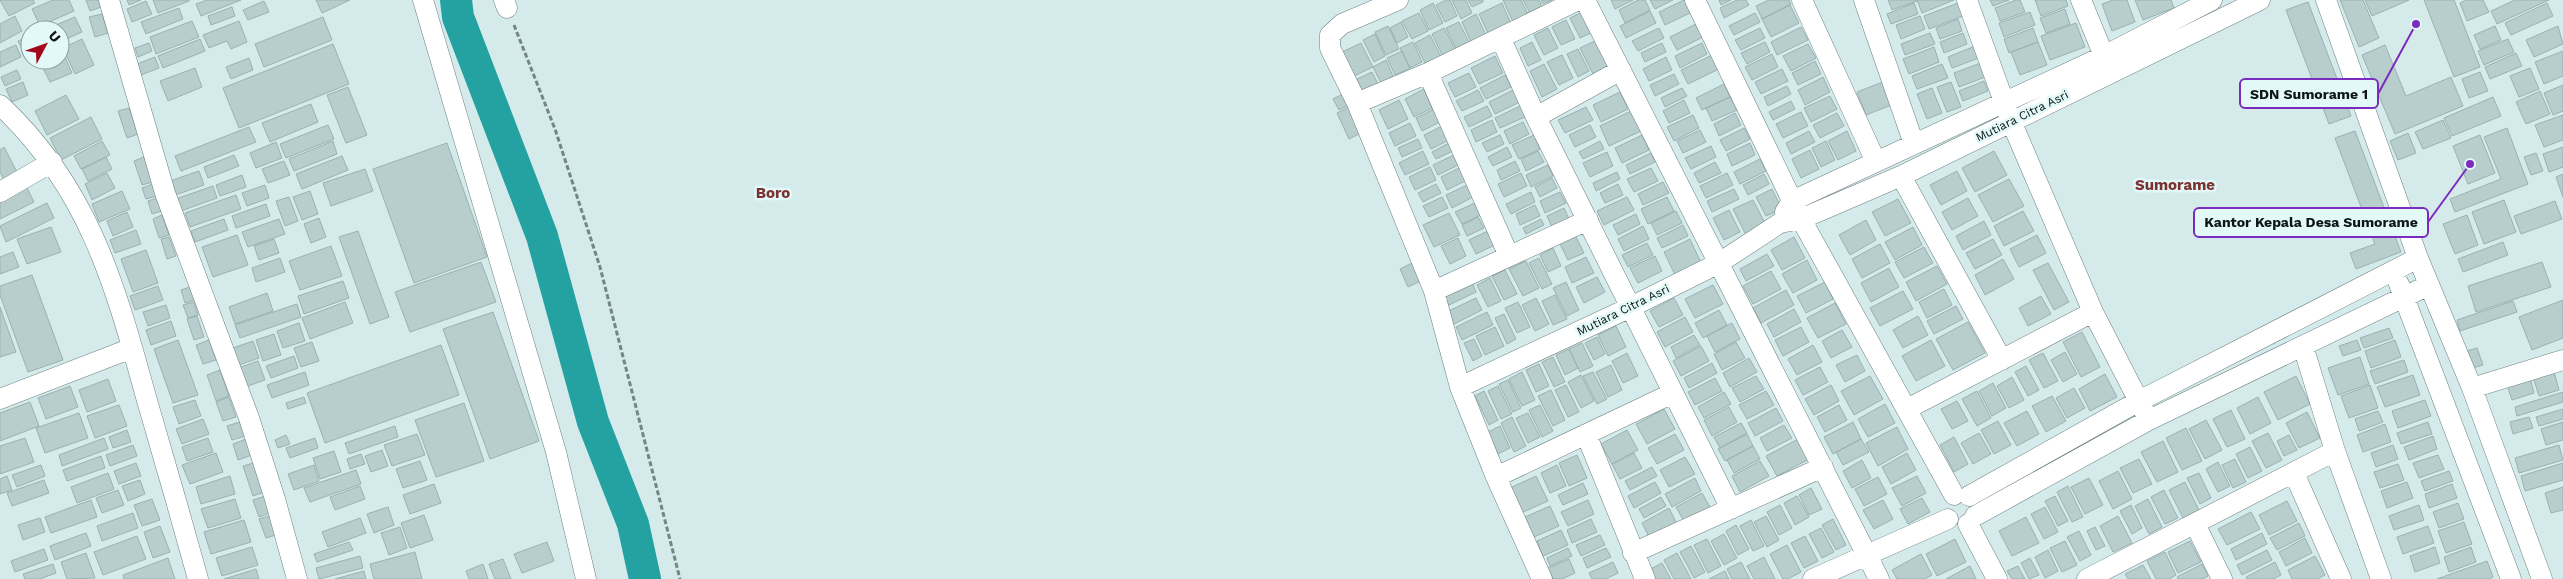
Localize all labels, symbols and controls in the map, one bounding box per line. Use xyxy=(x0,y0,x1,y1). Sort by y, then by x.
north arrow xyxy=(20,20,70,70)
text: U xyxy=(46,27,64,46)
callout: SDN Sumorame 1 xyxy=(2240,79,2378,108)
text: SDN Sumorame 1 xyxy=(2250,86,2368,102)
street label: Mutiara Citra Asri xyxy=(1973,87,2071,145)
district label: Sumorame xyxy=(2135,176,2215,194)
district label: Boro xyxy=(756,184,790,202)
callout: Kantor Kepala Desa Sumorame xyxy=(2194,208,2428,237)
text: Kantor Kepala Desa Sumorame xyxy=(2204,214,2418,230)
street label: Mutiara Citra Asri xyxy=(1574,281,1672,339)

